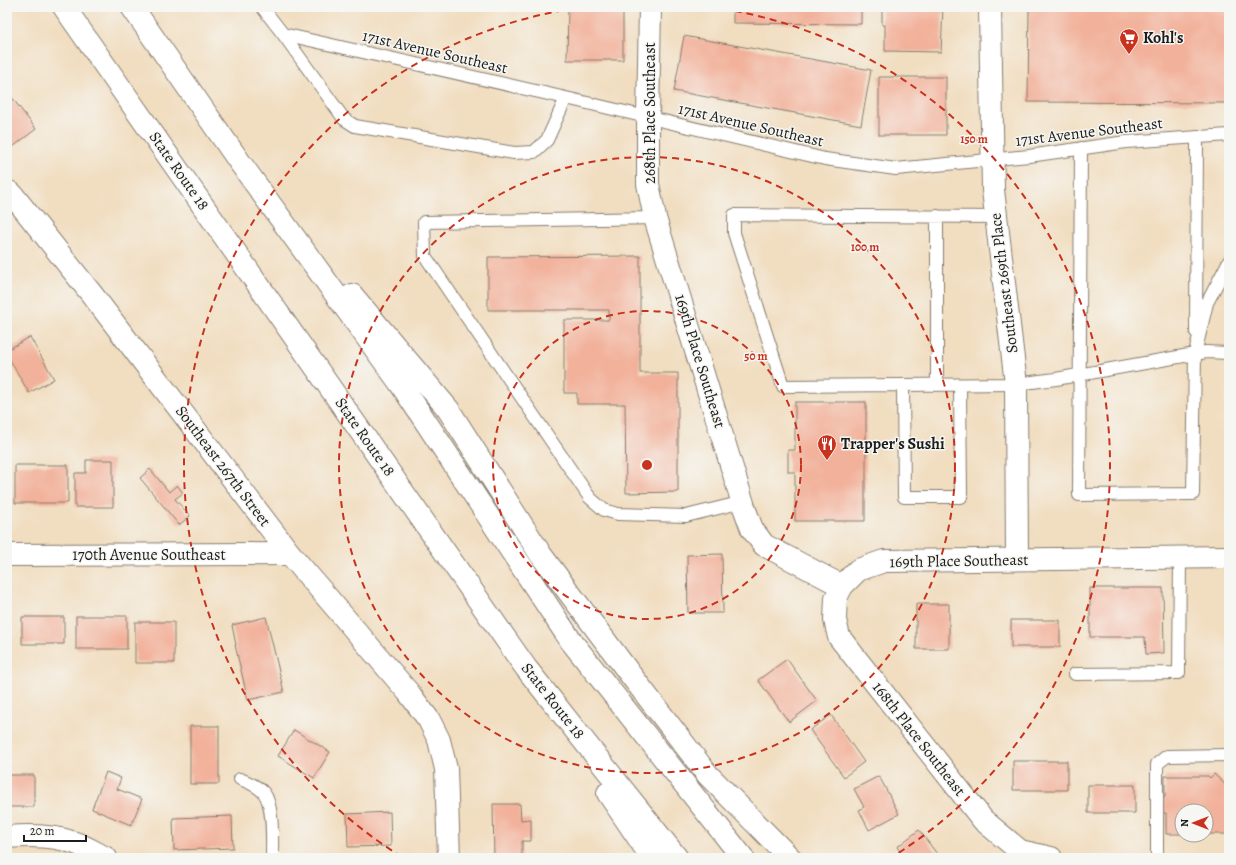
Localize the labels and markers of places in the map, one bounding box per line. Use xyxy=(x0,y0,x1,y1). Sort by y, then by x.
supermarket icon: Kohl's xyxy=(1118,27,1140,55)
place label: Kohl's xyxy=(1143,27,1183,49)
restaurant icon: Trapper's Sushi xyxy=(816,433,838,461)
place label: Trapper's Sushi xyxy=(841,433,945,455)
centre of rings xyxy=(640,458,654,472)

